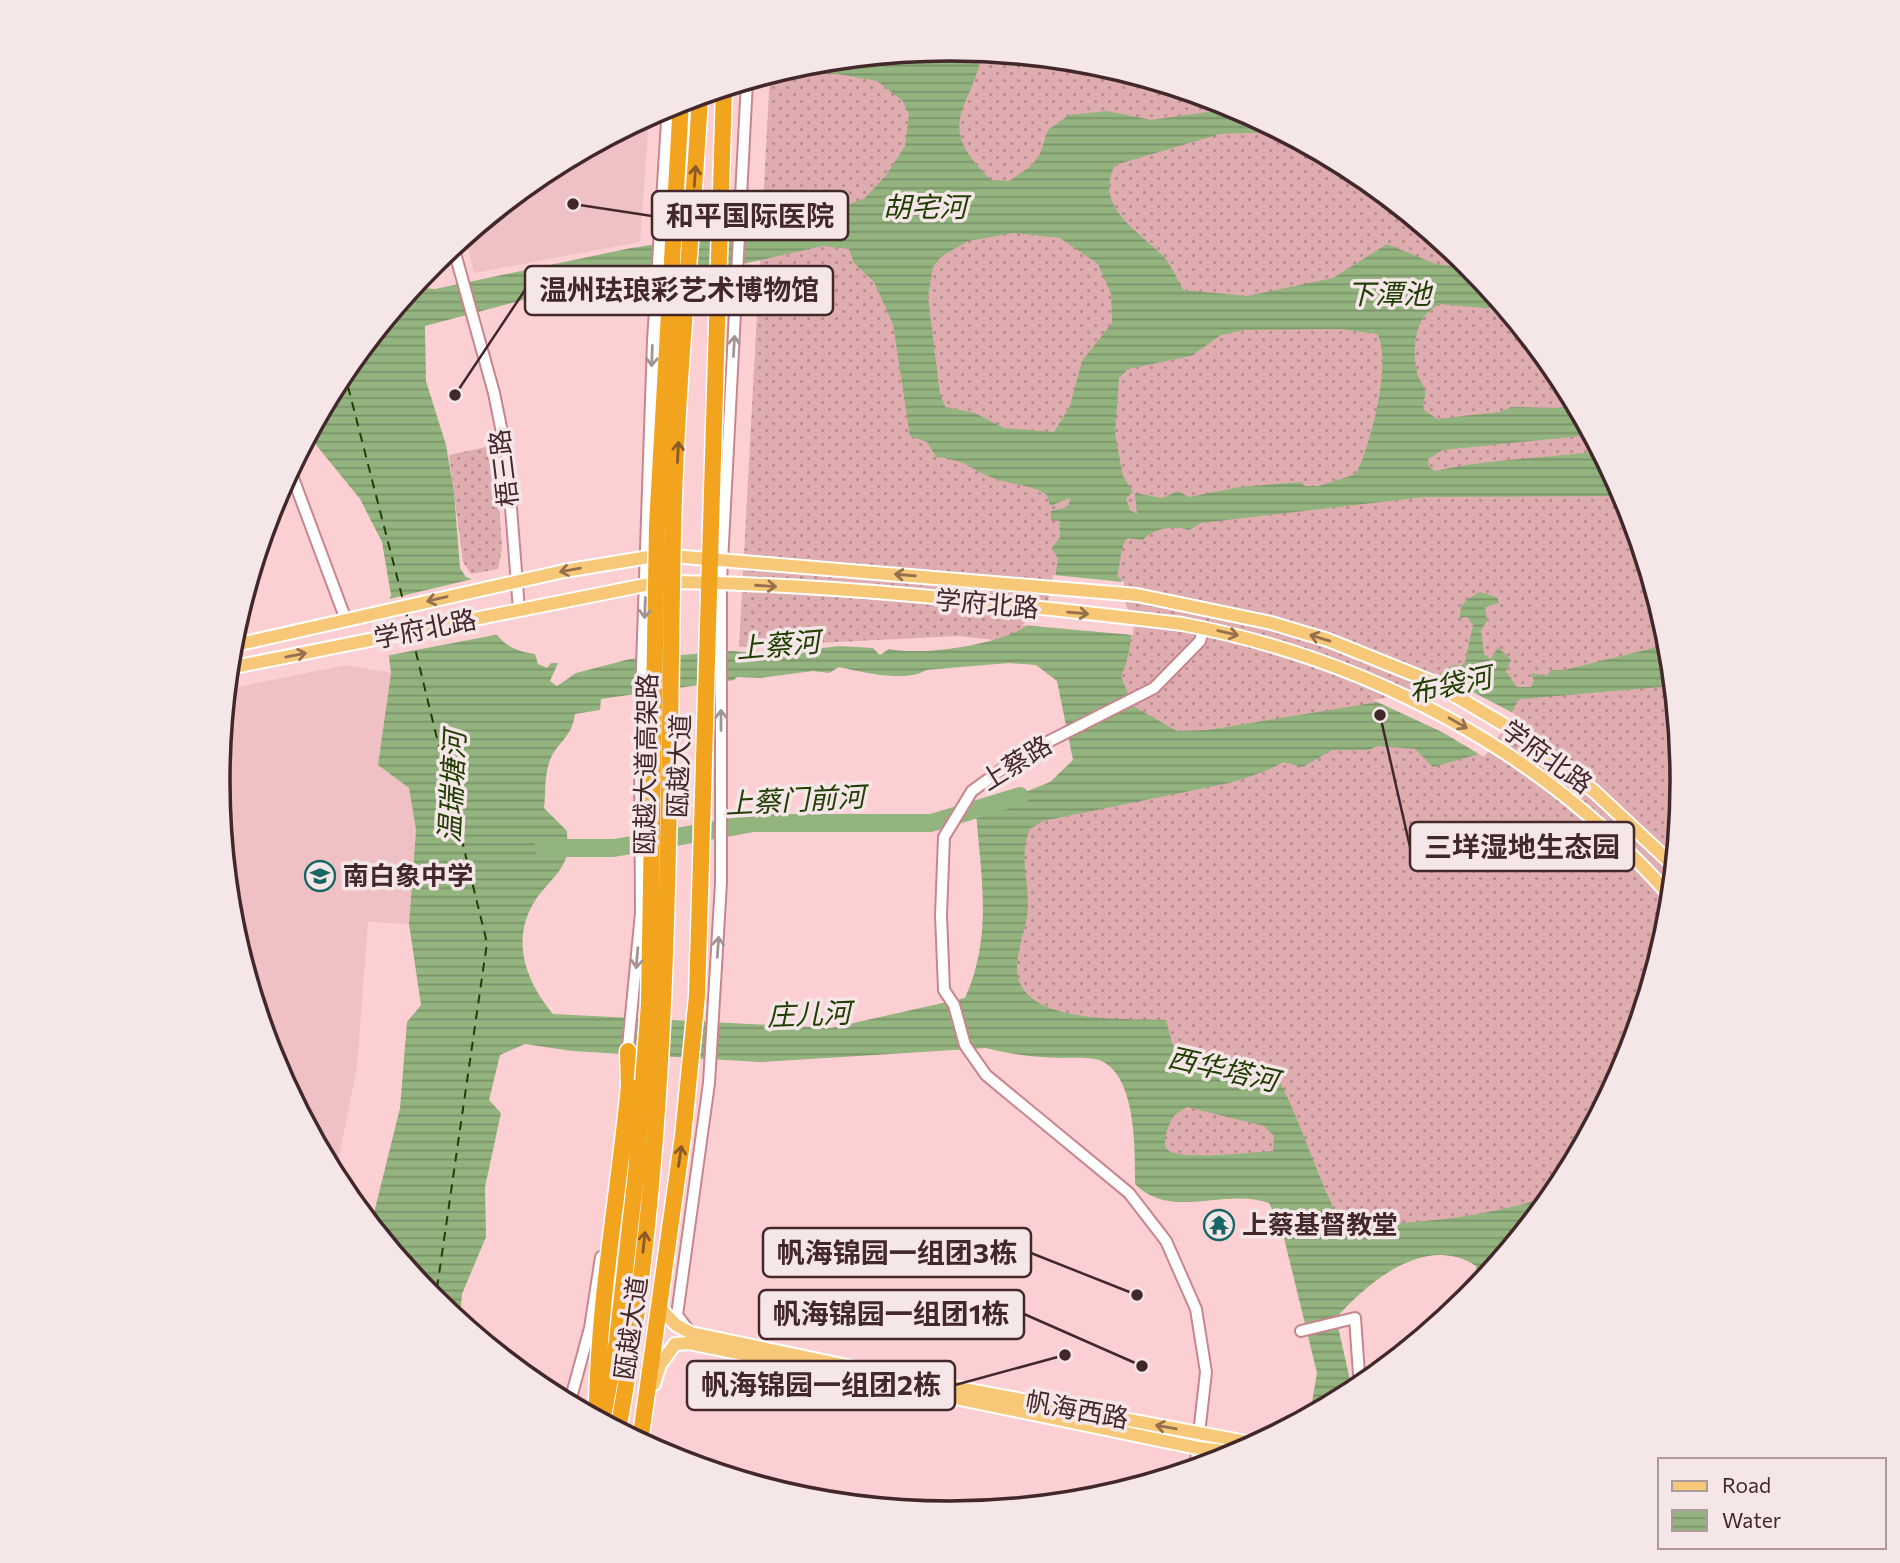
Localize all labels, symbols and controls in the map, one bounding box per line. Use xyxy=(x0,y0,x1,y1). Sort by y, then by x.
one-way arrow xyxy=(689,165,702,188)
water label: 胡宅河 xyxy=(883,189,972,223)
callout: 和平国际医院 xyxy=(652,191,848,240)
text: 和平国际医院 xyxy=(666,198,834,232)
callout: 温州珐琅彩艺术博物馆 xyxy=(525,266,833,315)
text: 温州珐琅彩艺术博物馆 xyxy=(539,272,819,306)
water label: 下潭池 xyxy=(1347,276,1434,310)
one-way arrow xyxy=(727,334,740,357)
one-way arrow xyxy=(645,345,659,368)
street label: 梧三路 xyxy=(482,428,523,509)
one-way arrow xyxy=(672,441,685,464)
one-way arrow xyxy=(559,564,582,577)
one-way arrow xyxy=(894,568,917,581)
one-way arrow xyxy=(754,580,776,593)
street label: 学府北路 xyxy=(934,583,1040,622)
one-way arrow xyxy=(426,593,449,606)
one-way arrow xyxy=(638,597,651,620)
street label: 学府北路 xyxy=(371,602,479,653)
one-way arrow xyxy=(1066,607,1089,620)
water label: 上蔡河 xyxy=(735,623,826,665)
one-way arrow xyxy=(1216,627,1239,640)
one-way arrow xyxy=(1310,630,1332,643)
one-way arrow xyxy=(284,647,307,661)
water label: 布袋河 xyxy=(1405,658,1499,709)
street label: 瓯越大道高架路 xyxy=(627,673,662,855)
one-way arrow xyxy=(714,708,728,731)
street label: 瓯越大道 xyxy=(660,713,695,818)
street label: 学府北路 xyxy=(1497,713,1599,799)
one-way arrow xyxy=(1448,716,1468,730)
water label: 温瑞塘河 xyxy=(431,725,471,844)
street label: 上蔡路 xyxy=(974,728,1056,796)
water label: 上蔡门前河 xyxy=(724,778,871,820)
callout: 三垟湿地生态园 xyxy=(1410,822,1634,871)
text: 三垟湿地生态园 xyxy=(1424,829,1620,863)
school or university icon: 南白象中学 xyxy=(303,859,337,893)
place label: 南白象中学 xyxy=(343,859,473,890)
one-way arrow xyxy=(711,936,724,959)
one-way arrow xyxy=(630,946,643,969)
water label: 庄儿河 xyxy=(766,994,857,1031)
water label: 西华塔河 xyxy=(1165,1039,1286,1098)
one-way arrow xyxy=(674,1145,687,1168)
temple icon: 上蔡基督教堂 xyxy=(1202,1208,1236,1242)
place label: 上蔡基督教堂 xyxy=(1242,1208,1398,1239)
callout: 帆海锦园一组团3栋 xyxy=(763,1228,1031,1277)
one-way arrow xyxy=(638,1231,651,1254)
text: 帆海锦园一组团3栋 xyxy=(777,1235,1017,1269)
street label: 瓯越大道 xyxy=(607,1274,652,1381)
callout: 帆海锦园一组团1栋 xyxy=(759,1290,1024,1339)
text: 帆海锦园一组团1栋 xyxy=(773,1296,1009,1330)
callout: 帆海锦园一组团2栋 xyxy=(687,1361,955,1410)
text: 帆海锦园一组团2栋 xyxy=(701,1367,941,1401)
street label: 帆海西路 xyxy=(1023,1384,1131,1433)
one-way arrow xyxy=(1155,1420,1178,1433)
legend xyxy=(1658,1458,1886,1549)
text: Road xyxy=(1722,1472,1771,1497)
text: Water xyxy=(1722,1507,1781,1532)

